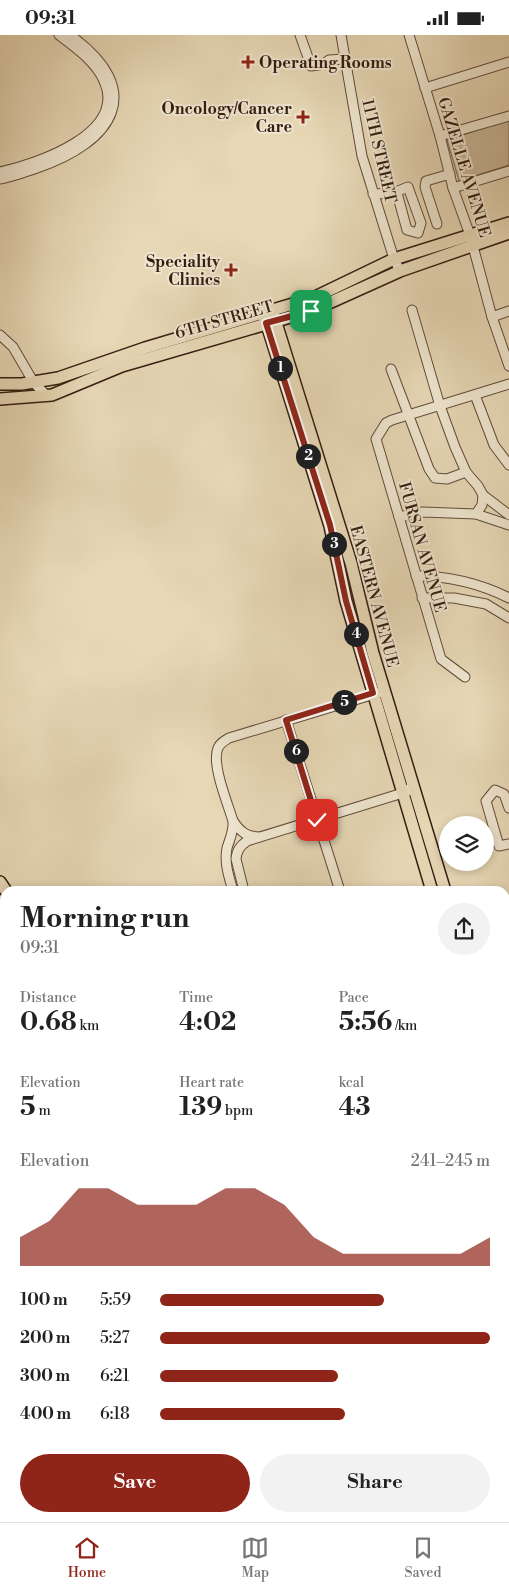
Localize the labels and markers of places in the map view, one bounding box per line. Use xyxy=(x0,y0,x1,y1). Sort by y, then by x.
place label: Operating Rooms xyxy=(259,53,392,73)
marker: Operating Rooms xyxy=(241,55,255,69)
place label: Oncology/Cancer Care xyxy=(162,99,292,137)
marker: Oncology/Cancer Care xyxy=(296,110,310,124)
place label: Speciality Clinics xyxy=(146,252,221,290)
marker: Speciality Clinics xyxy=(224,263,238,277)
pin xyxy=(290,290,332,332)
pin: 1 xyxy=(268,355,292,381)
pin: 2 xyxy=(296,443,320,469)
pin: 3 xyxy=(322,531,346,557)
pin: 4 xyxy=(344,621,368,647)
pin: 5 xyxy=(332,689,356,715)
pin: 6 xyxy=(284,739,308,763)
pin xyxy=(296,799,338,841)

